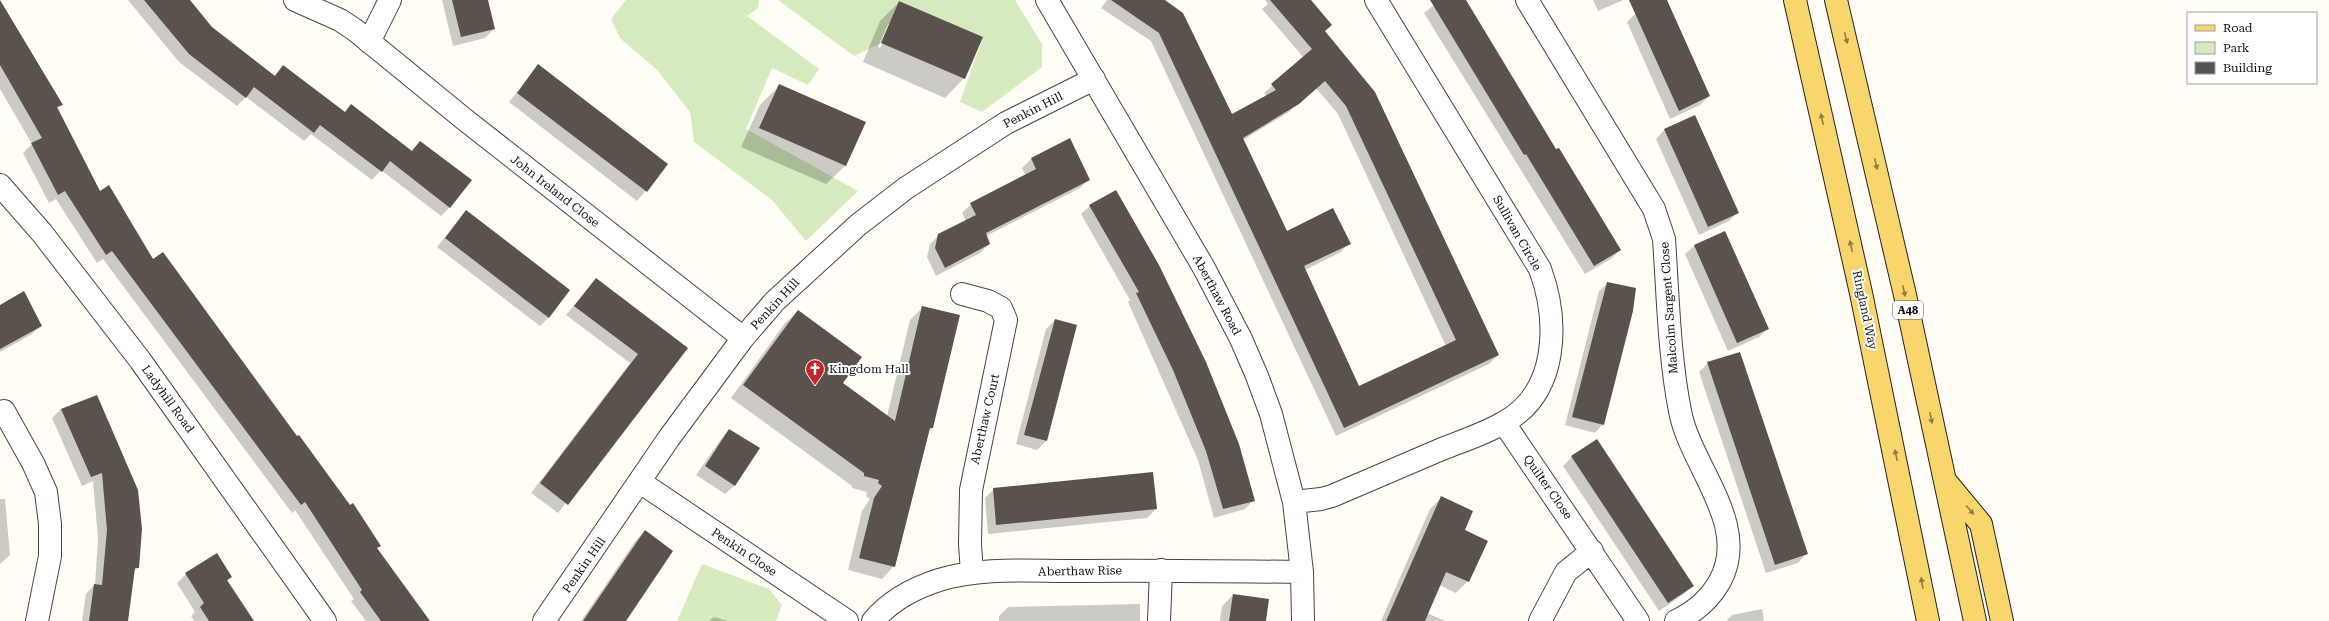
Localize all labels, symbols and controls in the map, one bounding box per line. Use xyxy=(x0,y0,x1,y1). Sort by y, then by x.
legend xyxy=(2187,12,2317,84)
text: Road xyxy=(2223,21,2253,35)
one-way arrow xyxy=(1843,32,1849,44)
text: Park xyxy=(2223,41,2250,55)
text: Building xyxy=(2223,61,2272,75)
street label: Penkin Hill xyxy=(1001,89,1065,131)
one-way arrow xyxy=(1819,113,1825,125)
street label: John Ireland Close xyxy=(508,152,603,230)
one-way arrow xyxy=(1873,158,1879,171)
street label: Sullivan Circle xyxy=(1490,193,1544,273)
one-way arrow xyxy=(1847,240,1853,252)
street label: Malcolm Sargent Close xyxy=(1657,241,1681,375)
street label: Aberthaw Road xyxy=(1190,252,1244,338)
street label: Ringland Way xyxy=(1850,269,1880,352)
street label: Penkin Hill xyxy=(748,275,802,333)
one-way arrow xyxy=(1901,285,1907,297)
road number: A48 xyxy=(1893,301,1923,319)
church icon: Kingdom Hall xyxy=(804,358,826,386)
street label: Ladyhill Road xyxy=(139,362,197,436)
place label: Kingdom Hall xyxy=(829,362,909,376)
street label: Aberthaw Court xyxy=(968,372,1002,466)
one-way arrow xyxy=(1929,412,1935,424)
one-way arrow xyxy=(1892,449,1898,461)
street label: Quilter Close xyxy=(1521,452,1576,522)
one-way arrow xyxy=(1965,505,1974,516)
street label: Penkin Close xyxy=(709,525,780,579)
street label: Penkin Hill xyxy=(560,534,609,596)
street label: Aberthaw Rise xyxy=(1038,563,1122,579)
one-way arrow xyxy=(1919,576,1925,589)

